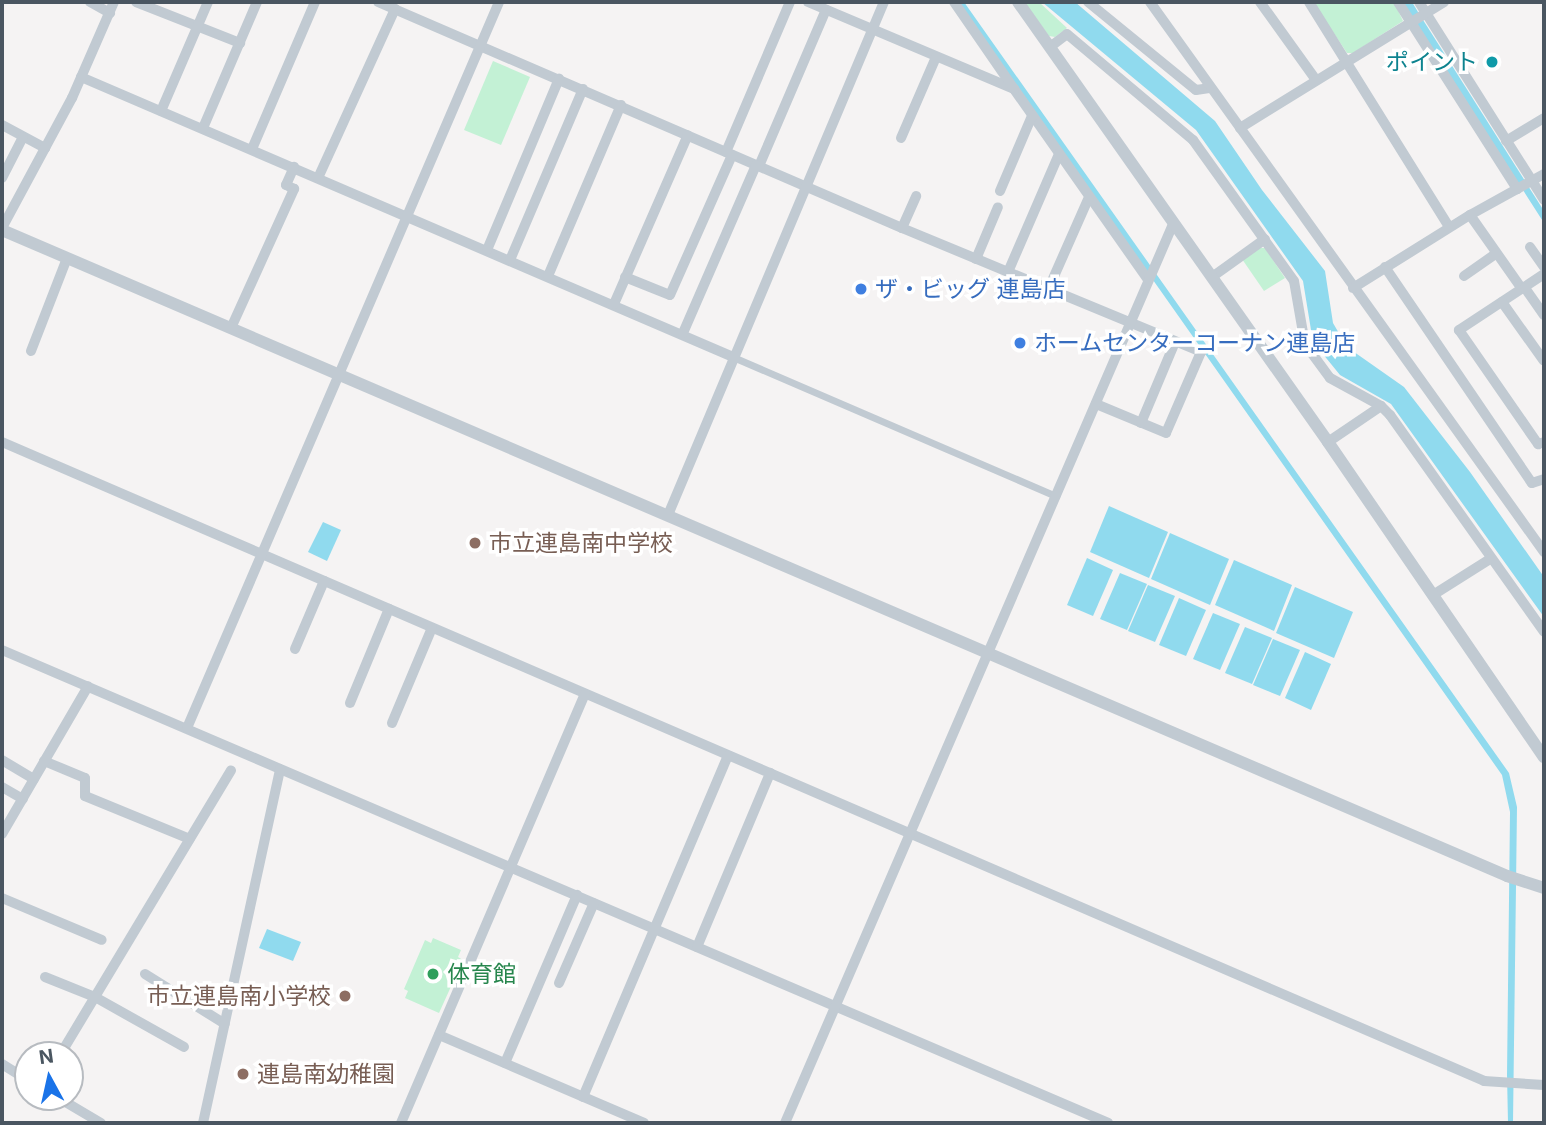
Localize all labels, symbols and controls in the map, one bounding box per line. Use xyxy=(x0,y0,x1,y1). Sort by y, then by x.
place label: ポイント xyxy=(1386,48,1478,76)
marker: ポイント xyxy=(1484,54,1500,70)
place label: ザ・ビッグ 連島店 xyxy=(875,275,1065,303)
marker: ザ・ビッグ 連島店 xyxy=(853,281,869,297)
place label: ホームセンターコーナン連島店 xyxy=(1034,329,1356,357)
marker: ホームセンターコーナン連島店 xyxy=(1012,335,1028,351)
place label: 市立連島南中学校 xyxy=(489,529,673,557)
marker: 市立連島南中学校 xyxy=(467,535,483,551)
place label: 体育館 xyxy=(447,960,516,988)
marker: 体育館 xyxy=(425,966,441,982)
place label: 市立連島南小学校 xyxy=(147,982,331,1010)
marker: 市立連島南小学校 xyxy=(337,988,353,1004)
north arrow xyxy=(14,1041,84,1111)
text: N xyxy=(38,1044,55,1069)
place label: 連島南幼稚園 xyxy=(257,1060,395,1088)
marker: 連島南幼稚園 xyxy=(235,1066,251,1082)

